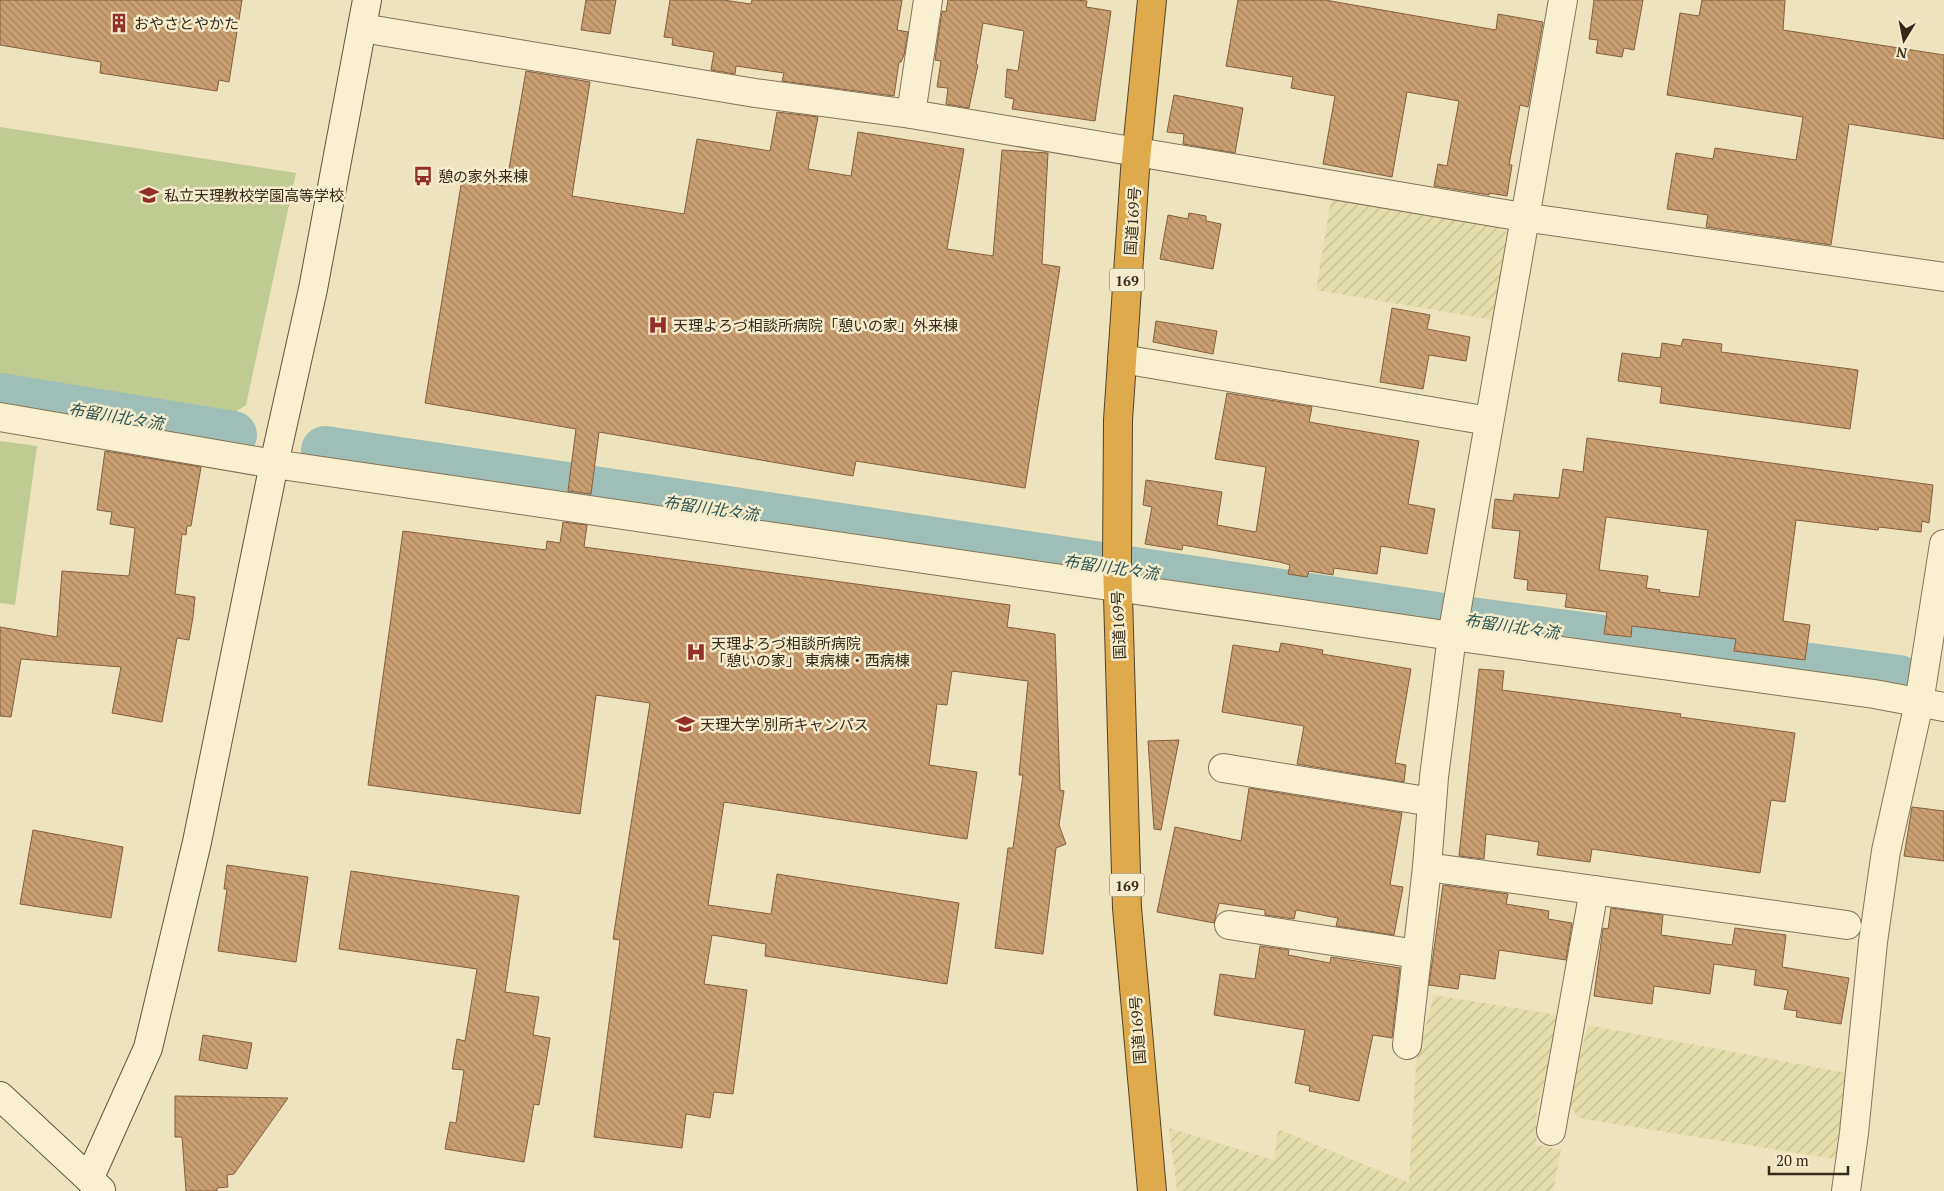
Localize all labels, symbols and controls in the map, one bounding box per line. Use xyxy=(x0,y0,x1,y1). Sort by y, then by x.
building icon: おやさとやかた xyxy=(108,12,130,34)
place label: おやさとやかた xyxy=(134,13,239,33)
north arrow xyxy=(1879,15,1929,65)
text: N xyxy=(1894,43,1909,64)
bus stop icon: 憩の家外来棟 xyxy=(412,165,434,187)
place label: 憩の家外来棟 xyxy=(438,166,528,186)
school or university icon: 私立天理教校学園高等学校 xyxy=(138,184,160,206)
place label: 私立天理教校学園高等学校 xyxy=(164,185,344,205)
street label: 国道169号 xyxy=(1120,186,1144,256)
road number: 169 xyxy=(1110,268,1144,292)
hospital icon: 天理よろづ相談所病院「憩いの家」外来棟 xyxy=(647,314,669,336)
place label: 天理よろづ相談所病院「憩いの家」外来棟 xyxy=(673,315,958,335)
water label: 布留川北々流 xyxy=(67,398,168,435)
water label: 布留川北々流 xyxy=(662,490,763,526)
water label: 布留川北々流 xyxy=(1062,549,1163,585)
street label: 国道169号 xyxy=(1107,590,1129,660)
water label: 布留川北々流 xyxy=(1463,608,1564,644)
place label: 天理よろづ相談所病院 「憩いの家」 東病棟・西病棟 xyxy=(711,633,910,670)
hospital icon: 天理よろづ相談所病院 「憩いの家」 東病棟・西病棟 xyxy=(685,641,707,663)
school or university icon: 天理大学 別所キャンパス xyxy=(674,713,696,735)
place label: 天理大学 別所キャンパス xyxy=(700,714,869,734)
road number: 169 xyxy=(1110,874,1144,896)
street label: 国道169号 xyxy=(1125,995,1149,1065)
scale bar xyxy=(1769,1144,1848,1176)
text: 20 m xyxy=(1776,1150,1809,1170)

